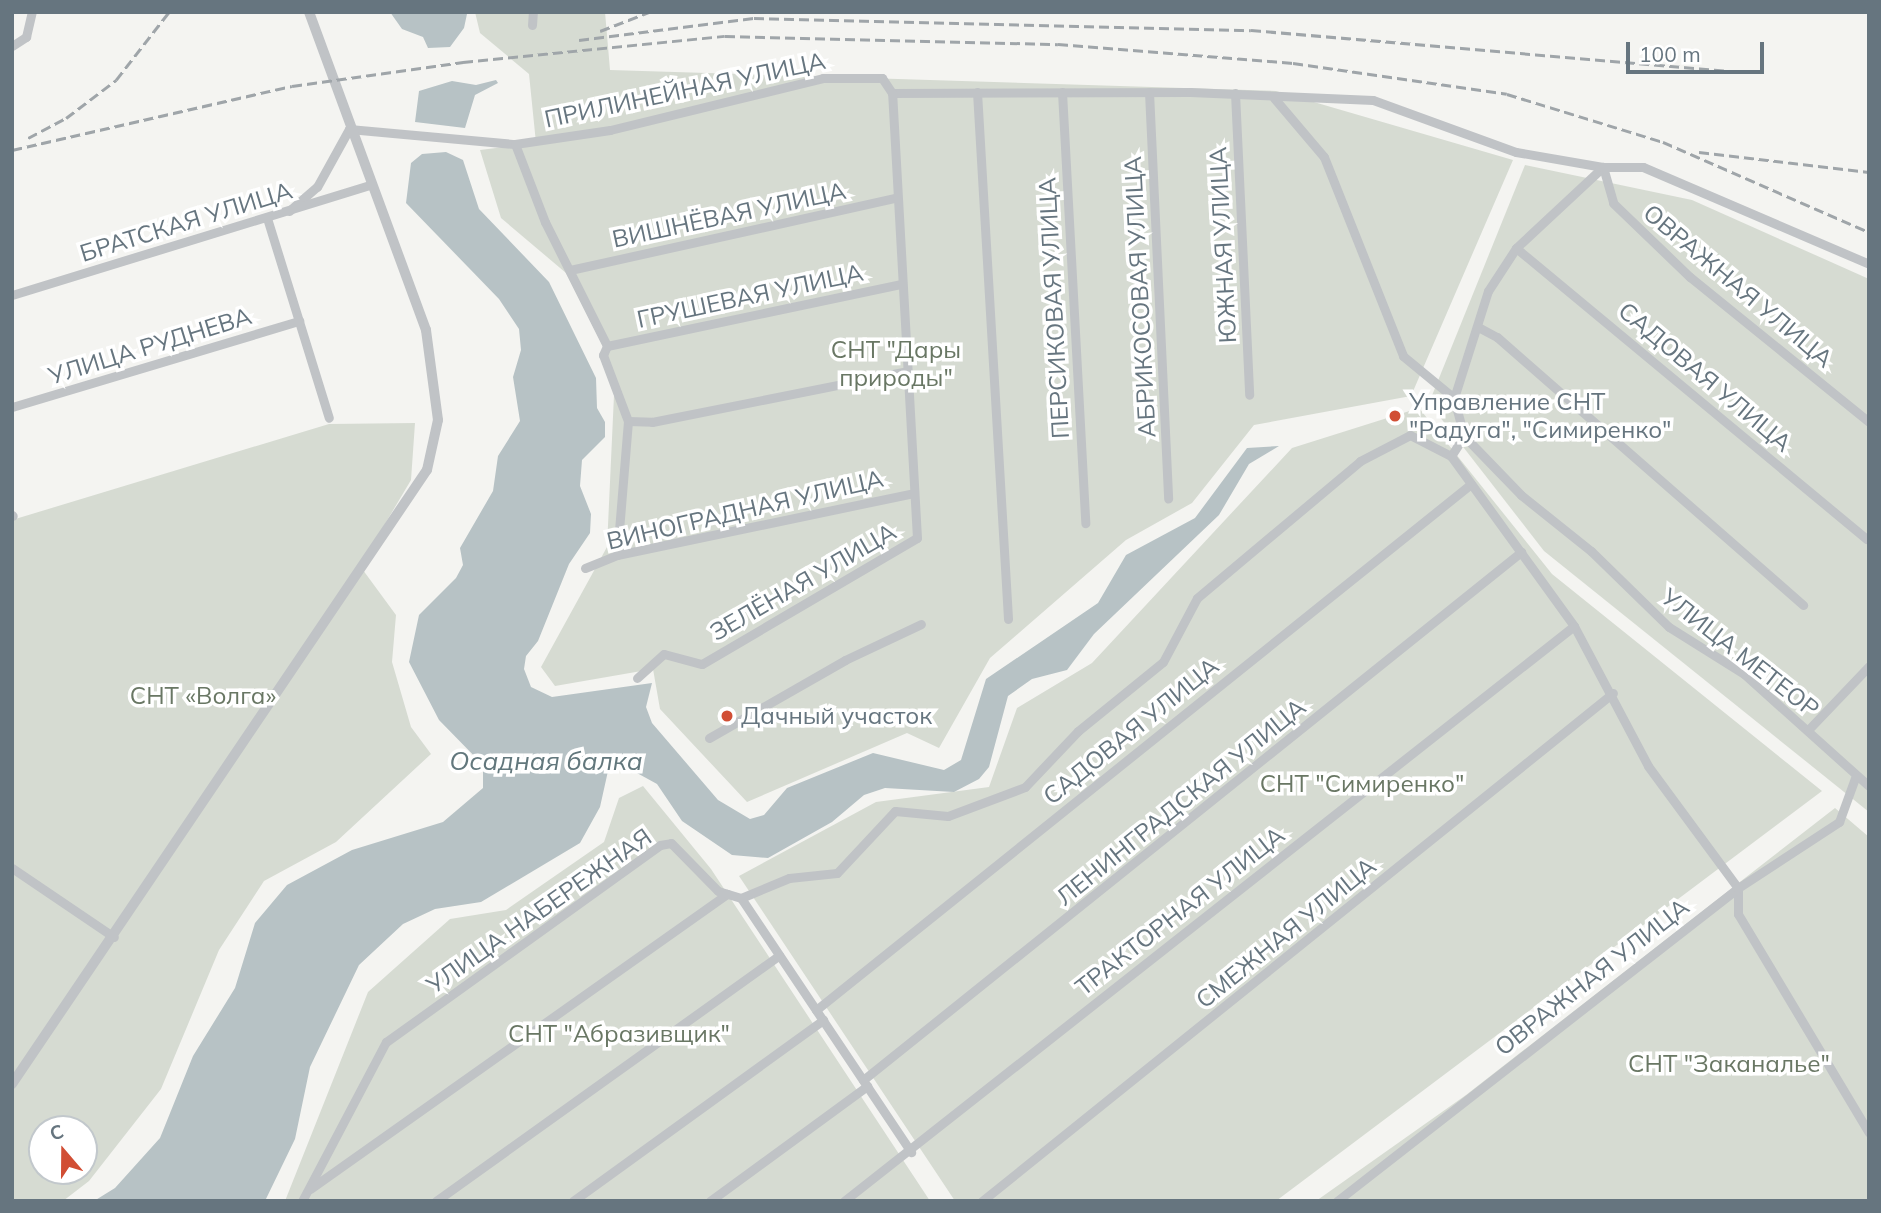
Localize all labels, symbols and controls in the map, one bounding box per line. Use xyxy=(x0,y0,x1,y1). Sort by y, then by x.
scale bar xyxy=(1629,28,1767,72)
text: 100 m xyxy=(1639,41,1701,67)
street label: ПРИЛИНЕЙНАЯ УЛИЦА xyxy=(542,46,828,134)
street label: ЮЖНАЯ УЛИЦА xyxy=(1203,146,1243,344)
street label: АБРИКОСОВАЯ УЛИЦА xyxy=(1118,156,1162,438)
street label: БРАТСКАЯ УЛИЦА xyxy=(76,176,296,268)
street label: ВИШНЁВАЯ УЛИЦА xyxy=(609,176,849,254)
street label: ПЕРСИКОВАЯ УЛИЦА xyxy=(1033,176,1075,440)
street label: ОВРАЖНАЯ УЛИЦА xyxy=(1638,198,1838,374)
street label: ГРУШЕВАЯ УЛИЦА xyxy=(634,258,866,334)
street label: САДОВАЯ УЛИЦА xyxy=(1613,296,1797,458)
street label: УЛИЦА РУДНЕВА xyxy=(45,301,255,391)
park label: СНТ "Дары природы" xyxy=(831,336,961,392)
place label: Управление СНТ "Радуга", "Симиренко" xyxy=(1409,388,1672,444)
marker: Управление СНТ "Радуга", "Симиренко" xyxy=(1387,408,1403,424)
street label: ВИНОГРАДНАЯ УЛИЦА xyxy=(604,464,886,556)
street label: ЗЕЛЁНАЯ УЛИЦА xyxy=(705,517,901,647)
street label: УЛИЦА МЕТЕОР xyxy=(1655,582,1825,724)
street label: САДОВАЯ УЛИЦА xyxy=(1038,652,1224,810)
park label: СНТ «Волга» xyxy=(130,682,276,710)
street label: ЛЕНИНГРАДСКАЯ УЛИЦА xyxy=(1051,693,1311,911)
place label: Дачный участок xyxy=(741,702,932,730)
marker: Дачный участок xyxy=(719,708,735,724)
water label: Осадная балка xyxy=(449,745,643,777)
park label: СНТ "Симиренко" xyxy=(1260,770,1464,798)
street label: ТРАКТОРНАЯ УЛИЦА xyxy=(1070,820,1290,1002)
street label: УЛИЦА НАБЕРЕЖНАЯ xyxy=(421,822,657,1000)
street label: СМЕЖНАЯ УЛИЦА xyxy=(1190,852,1382,1014)
street label: ОВРАЖНАЯ УЛИЦА xyxy=(1489,892,1695,1062)
park label: СНТ "Абразивщик" xyxy=(508,1020,730,1048)
park label: СНТ "Заканалье" xyxy=(1628,1050,1830,1078)
north arrow xyxy=(28,1115,98,1185)
text: С xyxy=(46,1119,67,1146)

